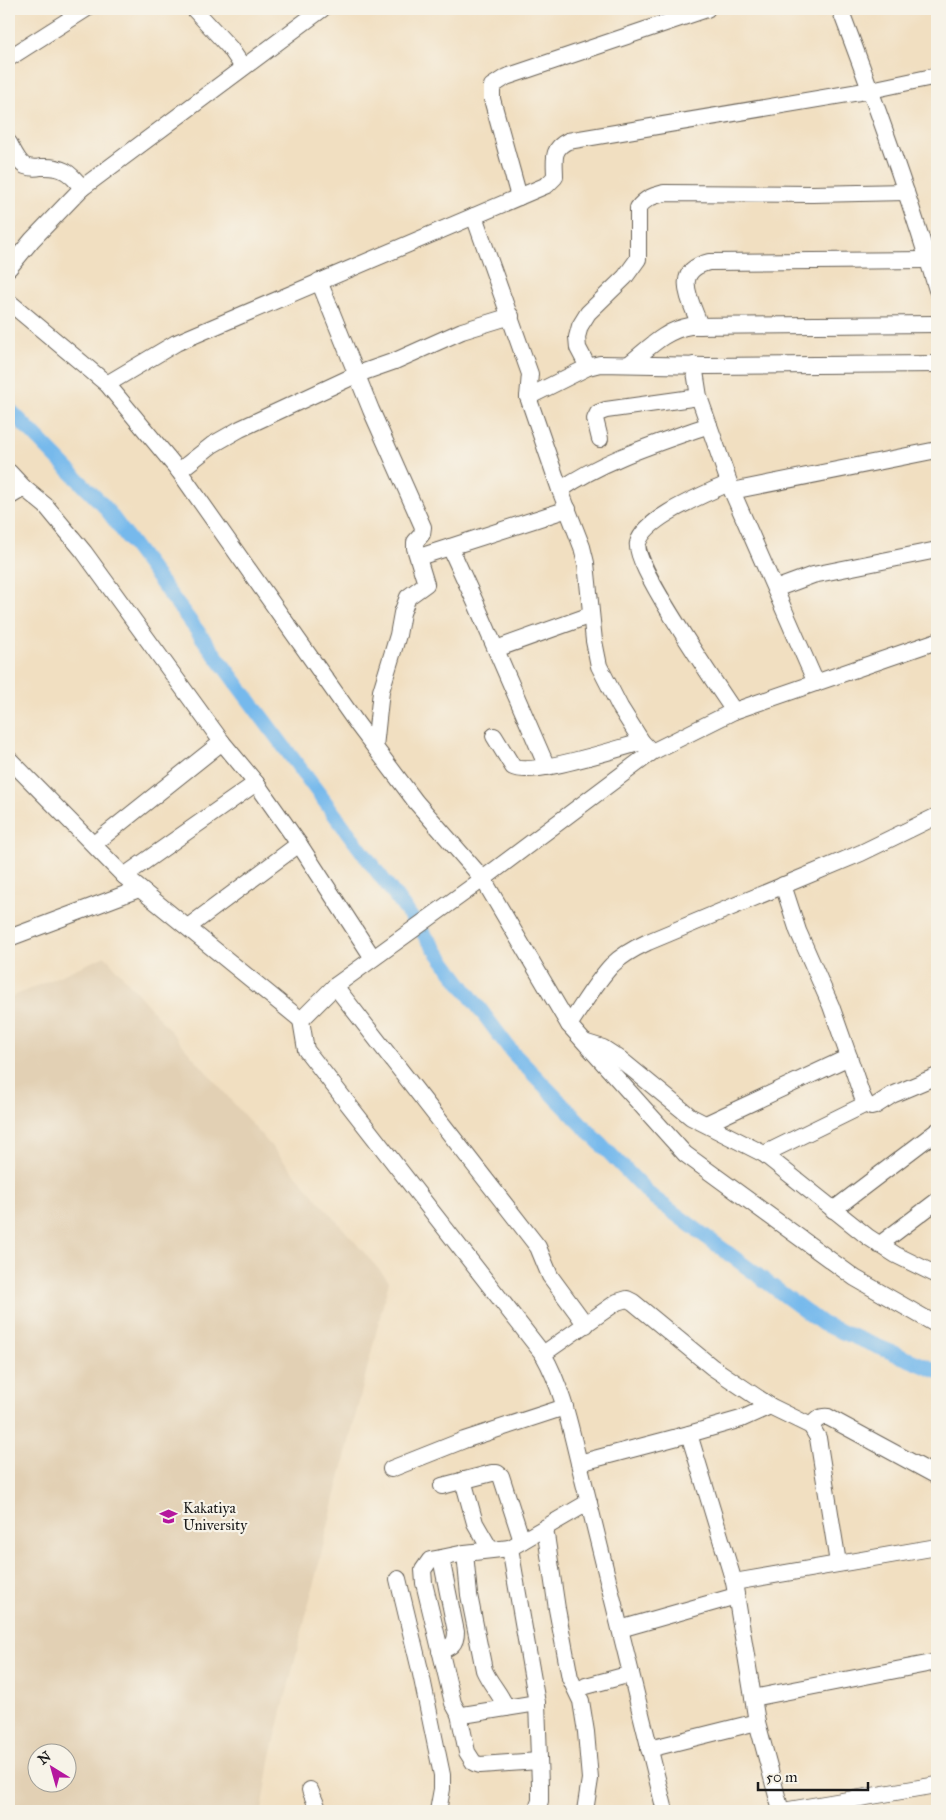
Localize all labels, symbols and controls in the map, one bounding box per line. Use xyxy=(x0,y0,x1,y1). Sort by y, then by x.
place label: Kakatiya University xyxy=(183,1499,248,1534)
school or university icon: Kakatiya University xyxy=(159,1507,179,1527)
north arrow xyxy=(28,1742,78,1792)
text: N xyxy=(35,1748,54,1768)
scale bar xyxy=(758,1760,868,1792)
text: 50 m xyxy=(766,1768,798,1786)

